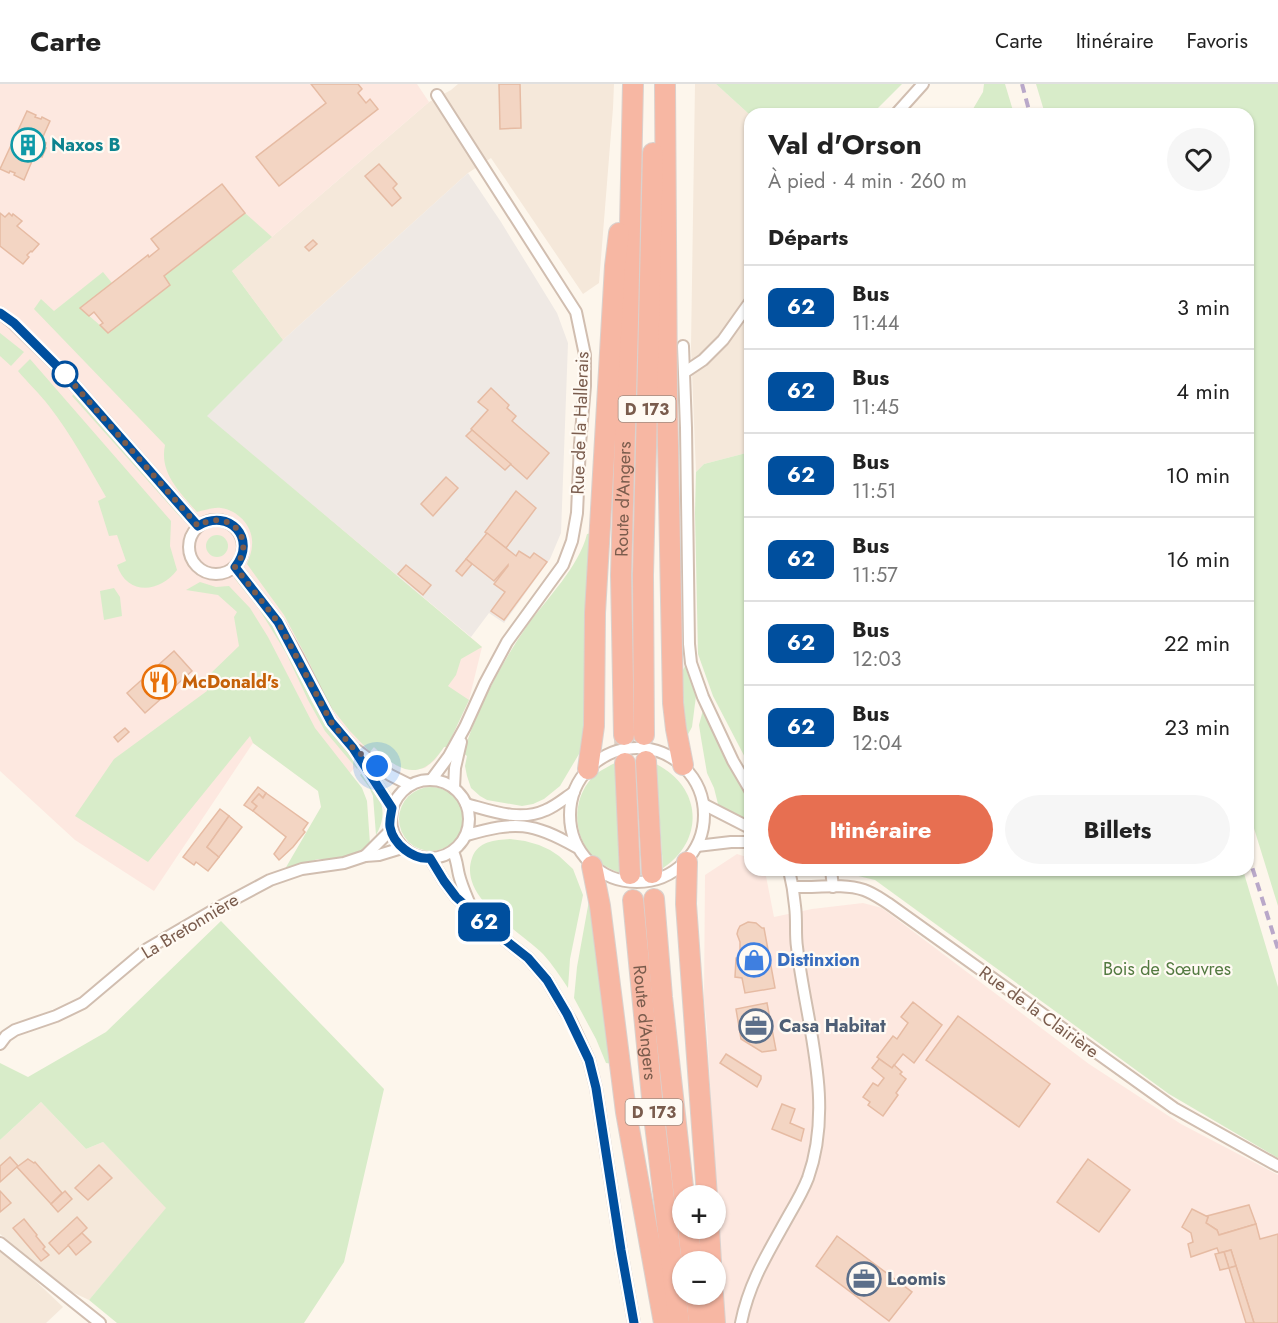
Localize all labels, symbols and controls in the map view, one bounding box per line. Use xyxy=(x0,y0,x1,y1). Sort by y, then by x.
text: Carte xyxy=(30,21,101,62)
text: Carte xyxy=(995,26,1043,56)
text: Itinéraire xyxy=(1076,26,1154,56)
text: Favoris xyxy=(1187,26,1248,56)
text: Val d'Orson xyxy=(768,124,922,165)
building icon: Naxos B xyxy=(10,127,46,163)
button: heart xyxy=(1167,128,1230,191)
place label: Naxos B xyxy=(51,132,121,158)
text: À pied · 4 min · 260 m xyxy=(768,167,967,196)
text: Départs xyxy=(768,221,848,253)
text: Bus xyxy=(852,277,889,309)
text: 3 min xyxy=(1177,291,1230,323)
text: 62 xyxy=(787,292,815,322)
text: 11:44 xyxy=(852,309,899,338)
street label: Rue de la Hallerais xyxy=(565,351,595,495)
unlabelled marker xyxy=(52,361,78,387)
text: Bus xyxy=(852,361,889,393)
text: 4 min xyxy=(1176,375,1230,407)
text: 62 xyxy=(787,376,815,406)
text: 11:45 xyxy=(852,393,899,422)
road number: D 173 xyxy=(618,396,676,422)
street label: Route d'Angers xyxy=(609,441,638,557)
text: Bus xyxy=(852,445,889,477)
text: 10 min xyxy=(1166,459,1230,491)
text: 62 xyxy=(787,460,815,490)
text: 11:51 xyxy=(852,477,896,506)
text: Bus xyxy=(852,529,889,561)
text: 16 min xyxy=(1166,543,1230,575)
text: 62 xyxy=(787,544,815,574)
text: 11:57 xyxy=(852,561,898,590)
text: Bus xyxy=(852,613,889,645)
text: 22 min xyxy=(1164,627,1230,659)
text: 62 xyxy=(787,628,815,658)
text: 12:03 xyxy=(852,645,901,674)
restaurant icon: McDonald's xyxy=(141,664,177,700)
place label: McDonald's xyxy=(182,669,279,695)
text: Bus xyxy=(852,697,889,729)
text: 23 min xyxy=(1164,711,1230,743)
text: 62 xyxy=(787,712,815,742)
text: 12:04 xyxy=(852,729,902,758)
your location xyxy=(362,751,392,781)
button: Itinéraire xyxy=(768,795,993,864)
button: Billets xyxy=(1005,795,1230,864)
street label: La Bretonnière xyxy=(136,887,244,965)
line badge: 62 xyxy=(457,902,511,942)
text: 62 xyxy=(470,907,498,937)
shop icon: Distinxion xyxy=(736,942,772,978)
place label: Distinxion xyxy=(777,947,860,973)
park label: Bois de Sœuvres xyxy=(1103,956,1231,982)
street label: Rue de la Clairière xyxy=(974,960,1104,1064)
street label: Route d'Angers xyxy=(626,964,663,1081)
office icon: Casa Habitat xyxy=(738,1008,774,1044)
place label: Casa Habitat xyxy=(779,1013,886,1039)
road number: D 173 xyxy=(626,1099,682,1125)
map controls xyxy=(672,1185,726,1305)
button: + xyxy=(672,1185,726,1239)
button: − xyxy=(672,1251,726,1305)
office icon: Loomis xyxy=(846,1261,882,1297)
place label: Loomis xyxy=(887,1266,946,1292)

